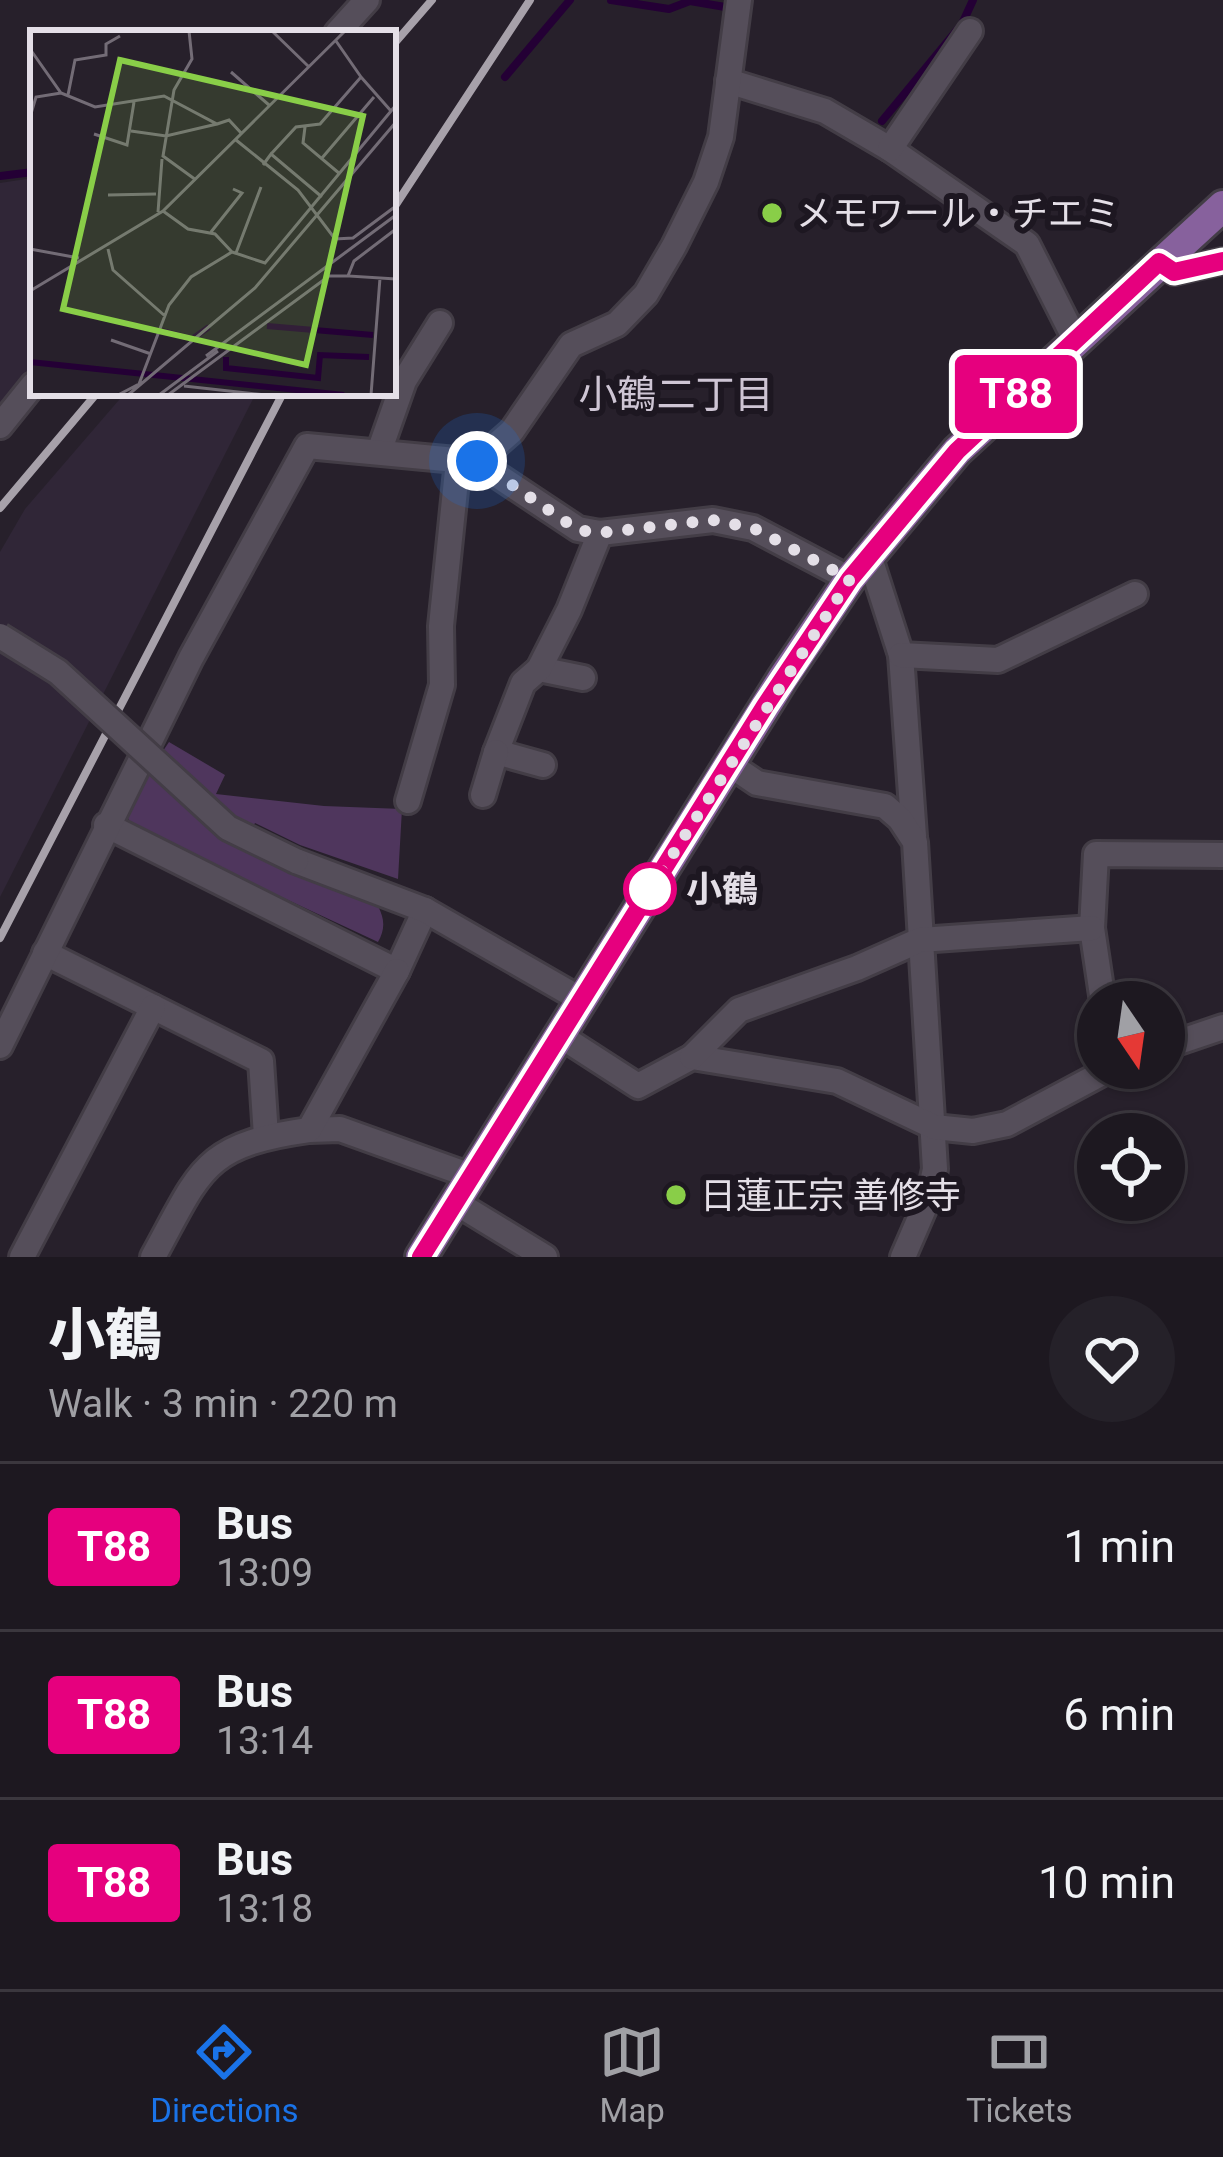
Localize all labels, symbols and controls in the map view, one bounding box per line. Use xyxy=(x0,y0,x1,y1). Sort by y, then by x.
inset map xyxy=(30,30,396,396)
place label: メモワール・チエミ xyxy=(796,193,1120,235)
marker: メモワール・チエミ xyxy=(759,200,785,226)
line badge: T88 xyxy=(947,355,1085,433)
text: T88 xyxy=(979,369,1053,418)
district label: 小鶴二丁目 xyxy=(578,372,774,418)
your location xyxy=(447,431,507,491)
marker: 小鶴 xyxy=(625,864,675,914)
place label: 小鶴 xyxy=(686,869,758,911)
north arrow xyxy=(1077,981,1185,1089)
map controls xyxy=(1077,981,1185,1221)
button: locate xyxy=(1077,1113,1185,1221)
place label: 日蓮正宗 善修寺 xyxy=(700,1175,961,1217)
marker: 日蓮正宗 善修寺 xyxy=(663,1182,689,1208)
button: heart xyxy=(1049,1296,1175,1422)
text: 小鶴 xyxy=(48,1302,162,1369)
text: Walk · 3 min · 220 m xyxy=(48,1381,398,1427)
text: Bus xyxy=(216,1497,293,1550)
text: 1 min xyxy=(1063,1520,1175,1573)
text: T88 xyxy=(77,1522,151,1571)
text: 13:09 xyxy=(216,1550,313,1596)
text: Bus xyxy=(216,1665,293,1718)
text: 6 min xyxy=(1063,1688,1175,1741)
text: T88 xyxy=(77,1690,151,1739)
text: 13:14 xyxy=(216,1718,313,1764)
text: Bus xyxy=(216,1833,293,1886)
text: 10 min xyxy=(1038,1856,1175,1909)
text: T88 xyxy=(77,1858,151,1907)
text: 13:18 xyxy=(216,1886,313,1932)
tab: Directions xyxy=(150,2019,299,2130)
tab: Map xyxy=(599,2019,665,2130)
tab: Tickets xyxy=(966,2019,1073,2130)

